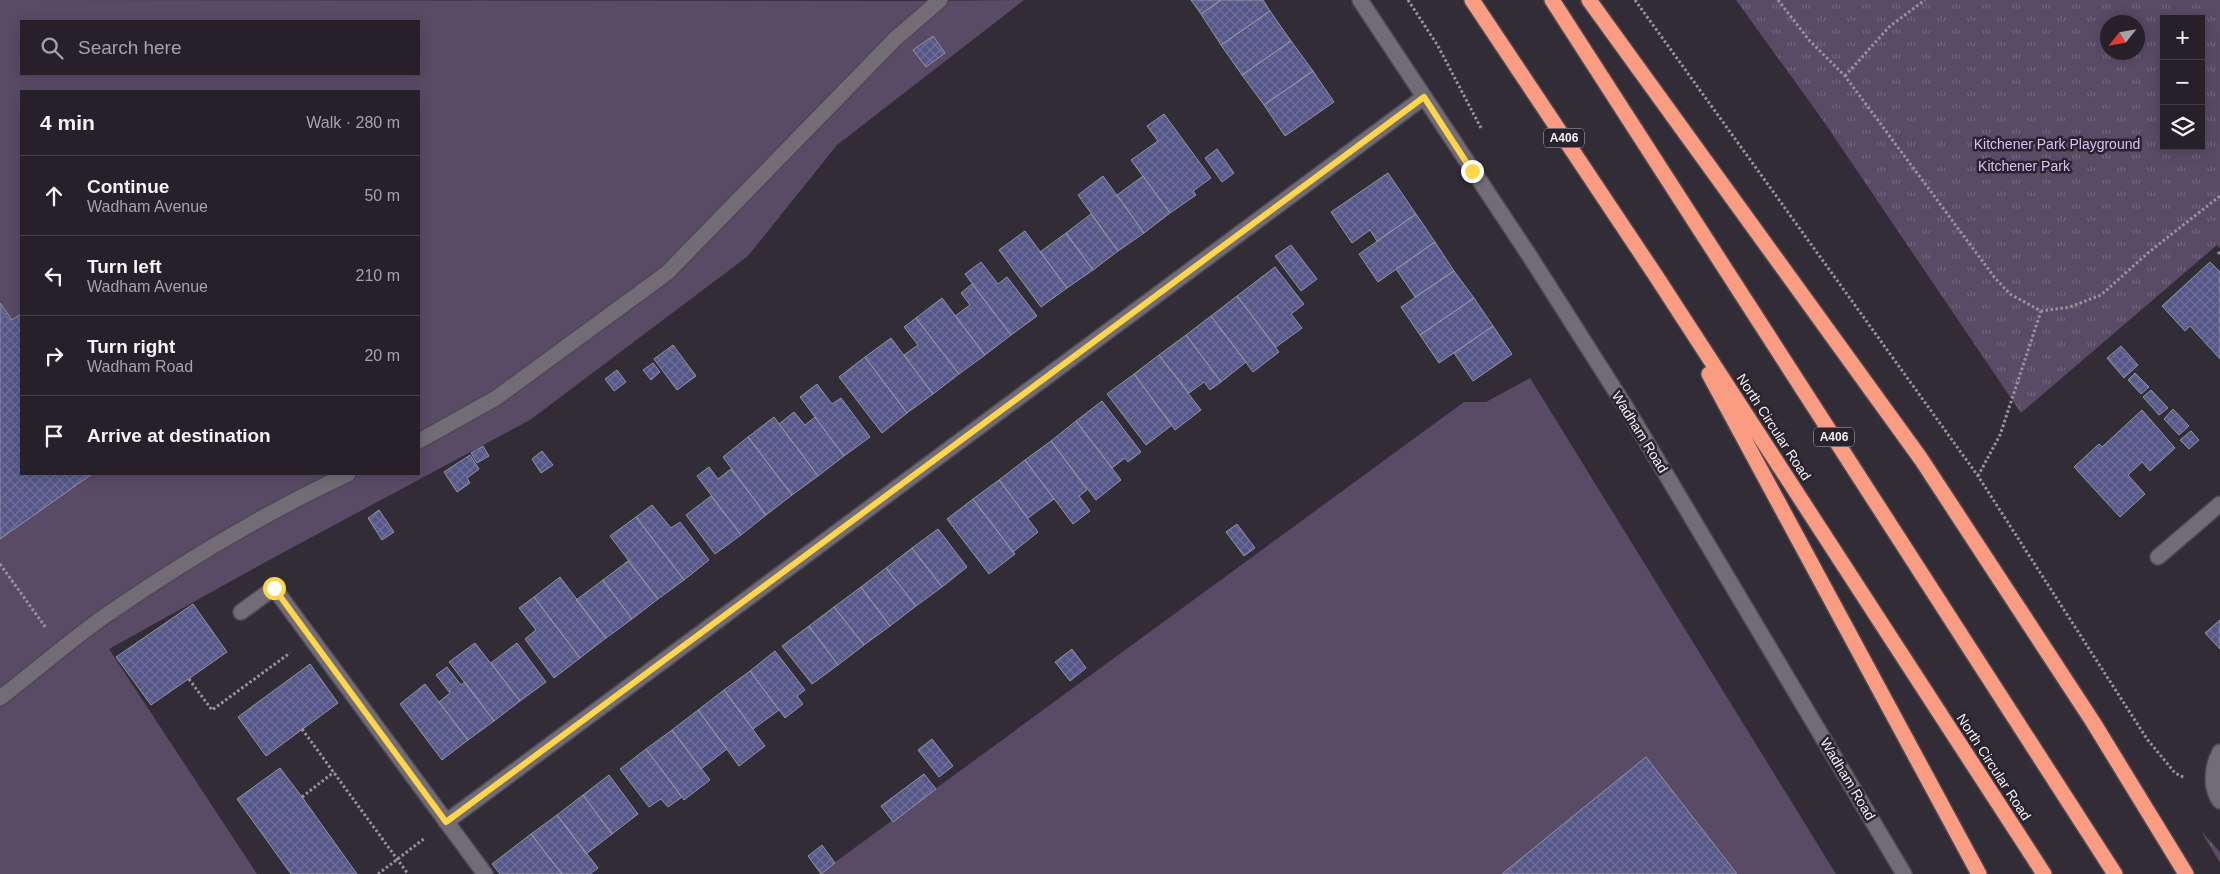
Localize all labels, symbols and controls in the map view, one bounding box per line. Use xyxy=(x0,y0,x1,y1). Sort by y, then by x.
north arrow xyxy=(2100,15,2145,60)
map controls xyxy=(2160,15,2205,150)
button: + xyxy=(2160,15,2205,60)
search box xyxy=(20,20,420,75)
icon: search xyxy=(38,34,66,62)
text: Search here xyxy=(78,37,182,58)
button: − xyxy=(2160,60,2205,105)
button: layers xyxy=(2160,105,2205,150)
text: 4 min xyxy=(40,111,95,134)
text: Walk · 280 m xyxy=(306,114,400,131)
road number: A406 xyxy=(1544,128,1584,148)
park label: Kitchener Park Playground xyxy=(1974,136,2140,152)
park label: Kitchener Park xyxy=(1978,158,2071,174)
route end xyxy=(1461,160,1484,183)
text: Continue xyxy=(87,176,169,197)
icon: ahead xyxy=(40,182,68,210)
text: 50 m xyxy=(364,187,400,204)
text: Wadham Avenue xyxy=(87,198,208,215)
text: Turn left xyxy=(87,256,162,277)
icon: left xyxy=(40,262,68,290)
text: 210 m xyxy=(356,267,400,284)
text: Wadham Avenue xyxy=(87,278,208,295)
text: Turn right xyxy=(87,336,175,357)
icon: right xyxy=(40,342,68,370)
text: 20 m xyxy=(364,347,400,364)
text: Wadham Road xyxy=(87,358,193,375)
street label: North Circular Road xyxy=(1734,371,1814,483)
street label: Wadham Road xyxy=(1609,388,1671,476)
icon: arrive xyxy=(40,422,68,450)
text: Arrive at destination xyxy=(87,425,271,446)
road number: A406 xyxy=(1814,428,1854,447)
route start xyxy=(263,577,286,600)
street label: North Circular Road xyxy=(1954,711,2034,823)
street label: Wadham Road xyxy=(1817,735,1879,823)

